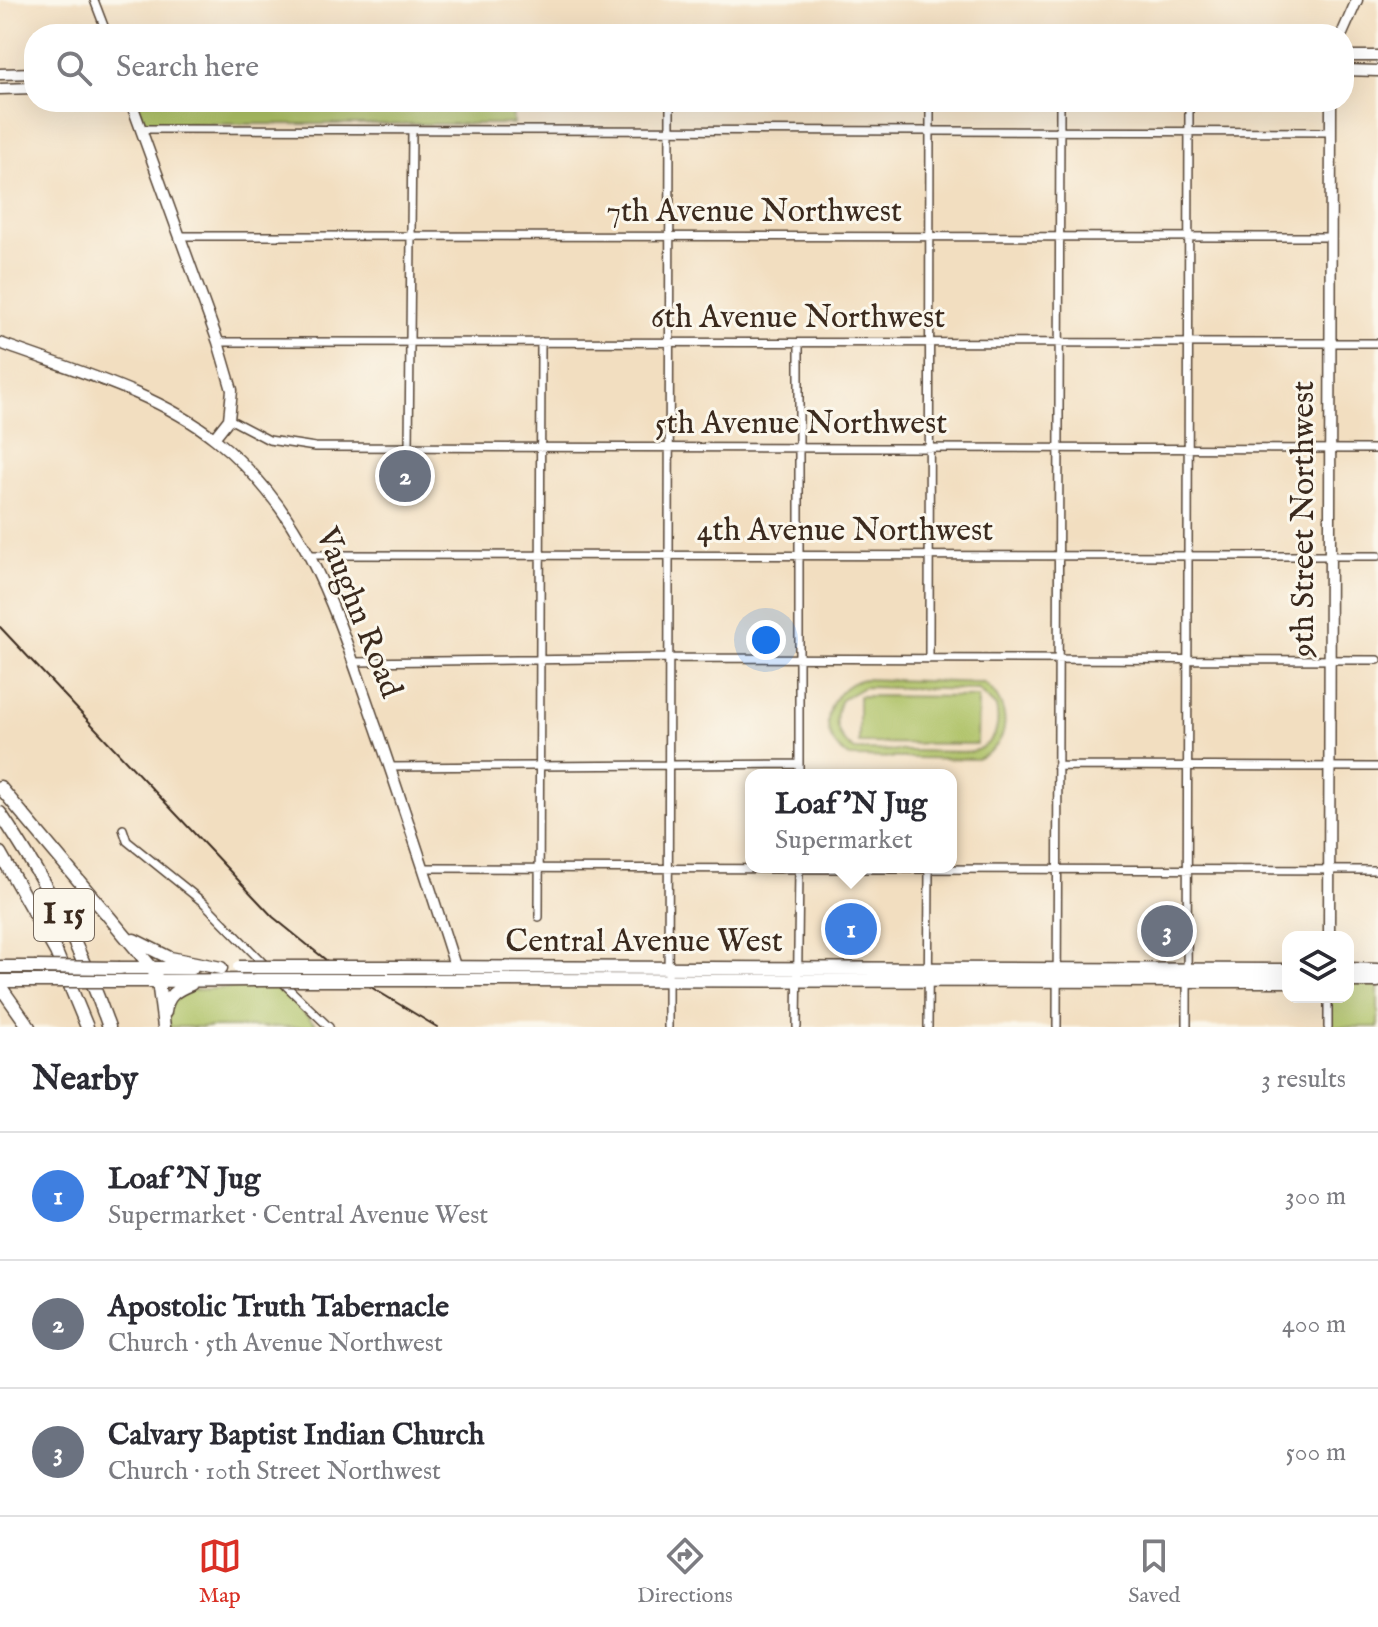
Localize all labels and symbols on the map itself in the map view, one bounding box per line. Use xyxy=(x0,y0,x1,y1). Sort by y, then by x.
street label: 7th Avenue Northwest xyxy=(606,192,902,233)
street label: 6th Avenue Northwest xyxy=(651,298,945,339)
street label: 9th Street Northwest xyxy=(1284,381,1325,658)
street label: 5th Avenue Northwest xyxy=(655,404,947,445)
pin: 2 xyxy=(379,446,431,506)
street label: 4th Avenue Northwest xyxy=(697,511,993,552)
street label: Vaughn Road xyxy=(305,521,411,705)
your location xyxy=(746,620,786,660)
road number: I 15 xyxy=(34,889,94,941)
pin: 1 xyxy=(825,899,877,959)
pin: 3 xyxy=(1141,901,1193,961)
street label: Central Avenue West xyxy=(505,922,783,963)

